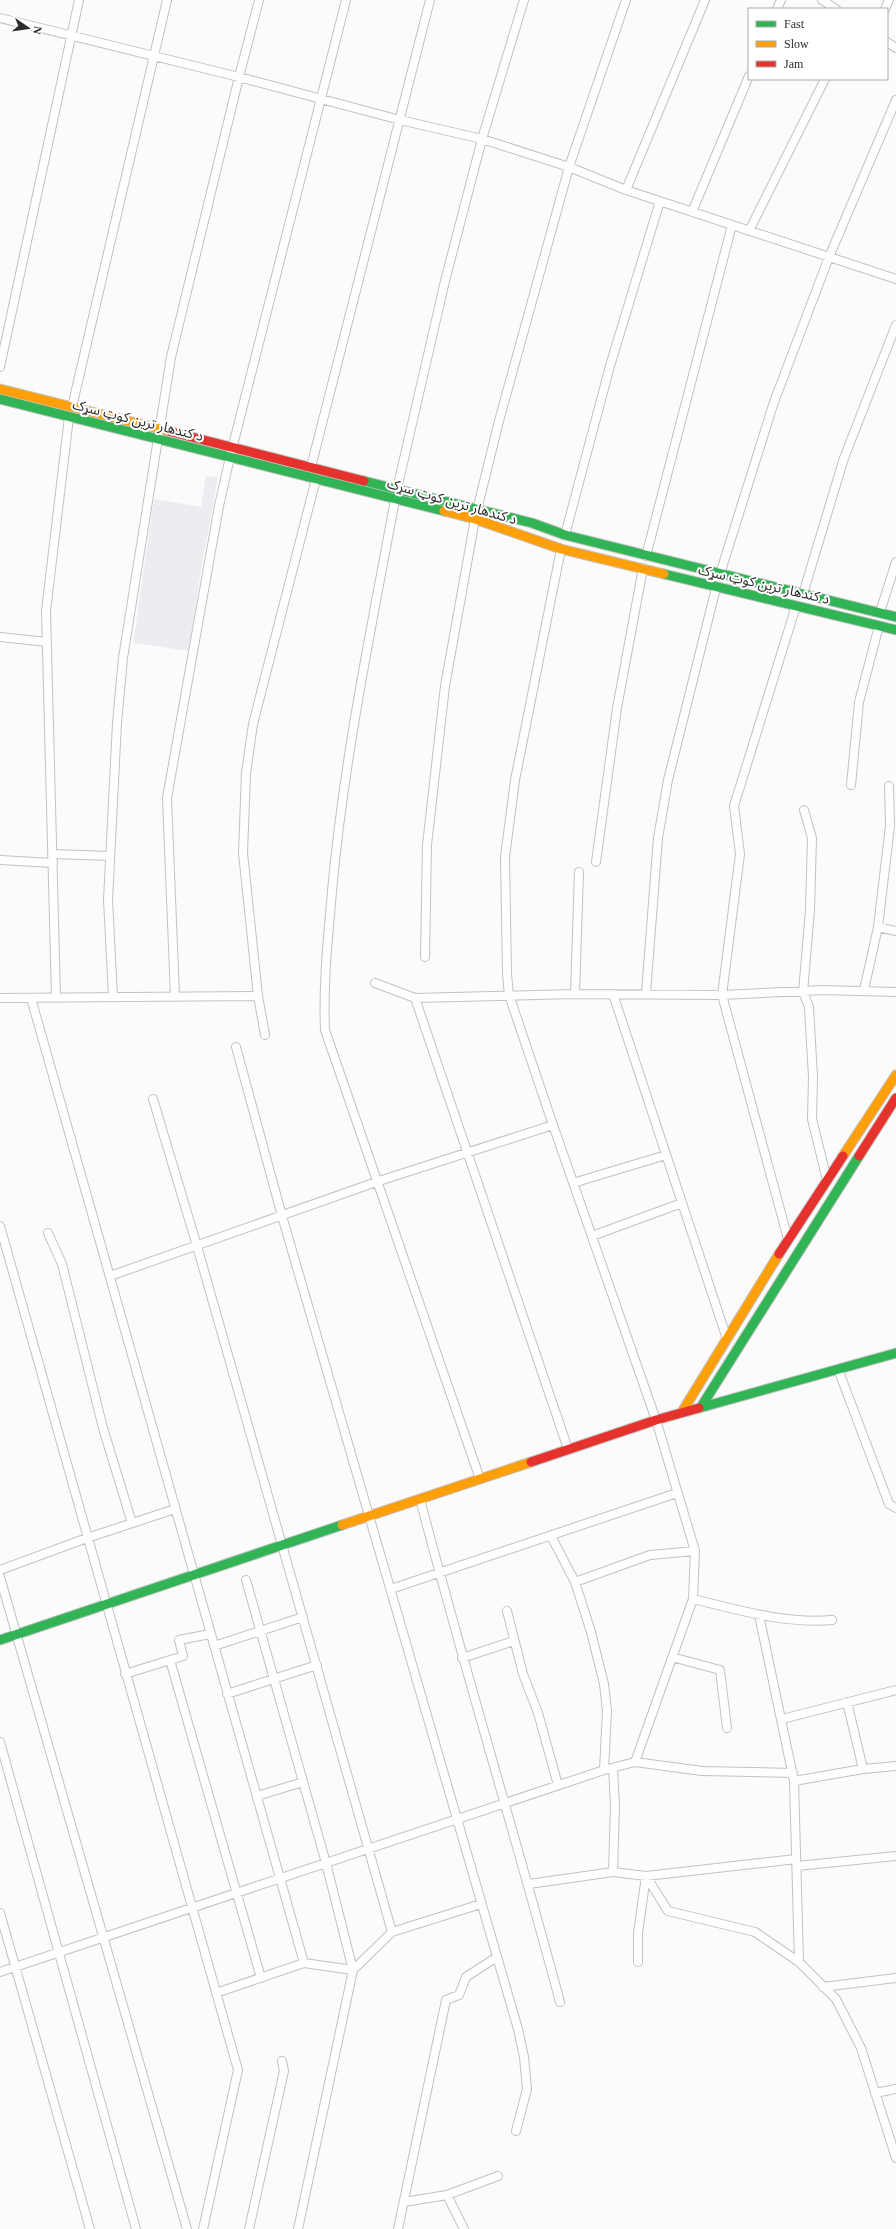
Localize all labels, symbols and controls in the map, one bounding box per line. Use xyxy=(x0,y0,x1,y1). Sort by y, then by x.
north arrow xyxy=(8,8,48,48)
legend xyxy=(748,8,888,80)
text: Fast xyxy=(784,17,805,31)
text: N xyxy=(31,25,44,36)
text: Slow xyxy=(784,37,809,51)
text: Jam xyxy=(784,57,804,71)
street label: د کندهار ترين کوټ سړک xyxy=(71,397,205,445)
street label: د کندهار ترين کوټ سړک xyxy=(385,476,519,528)
street label: د کندهار ترين کوټ سړک xyxy=(697,562,831,608)

